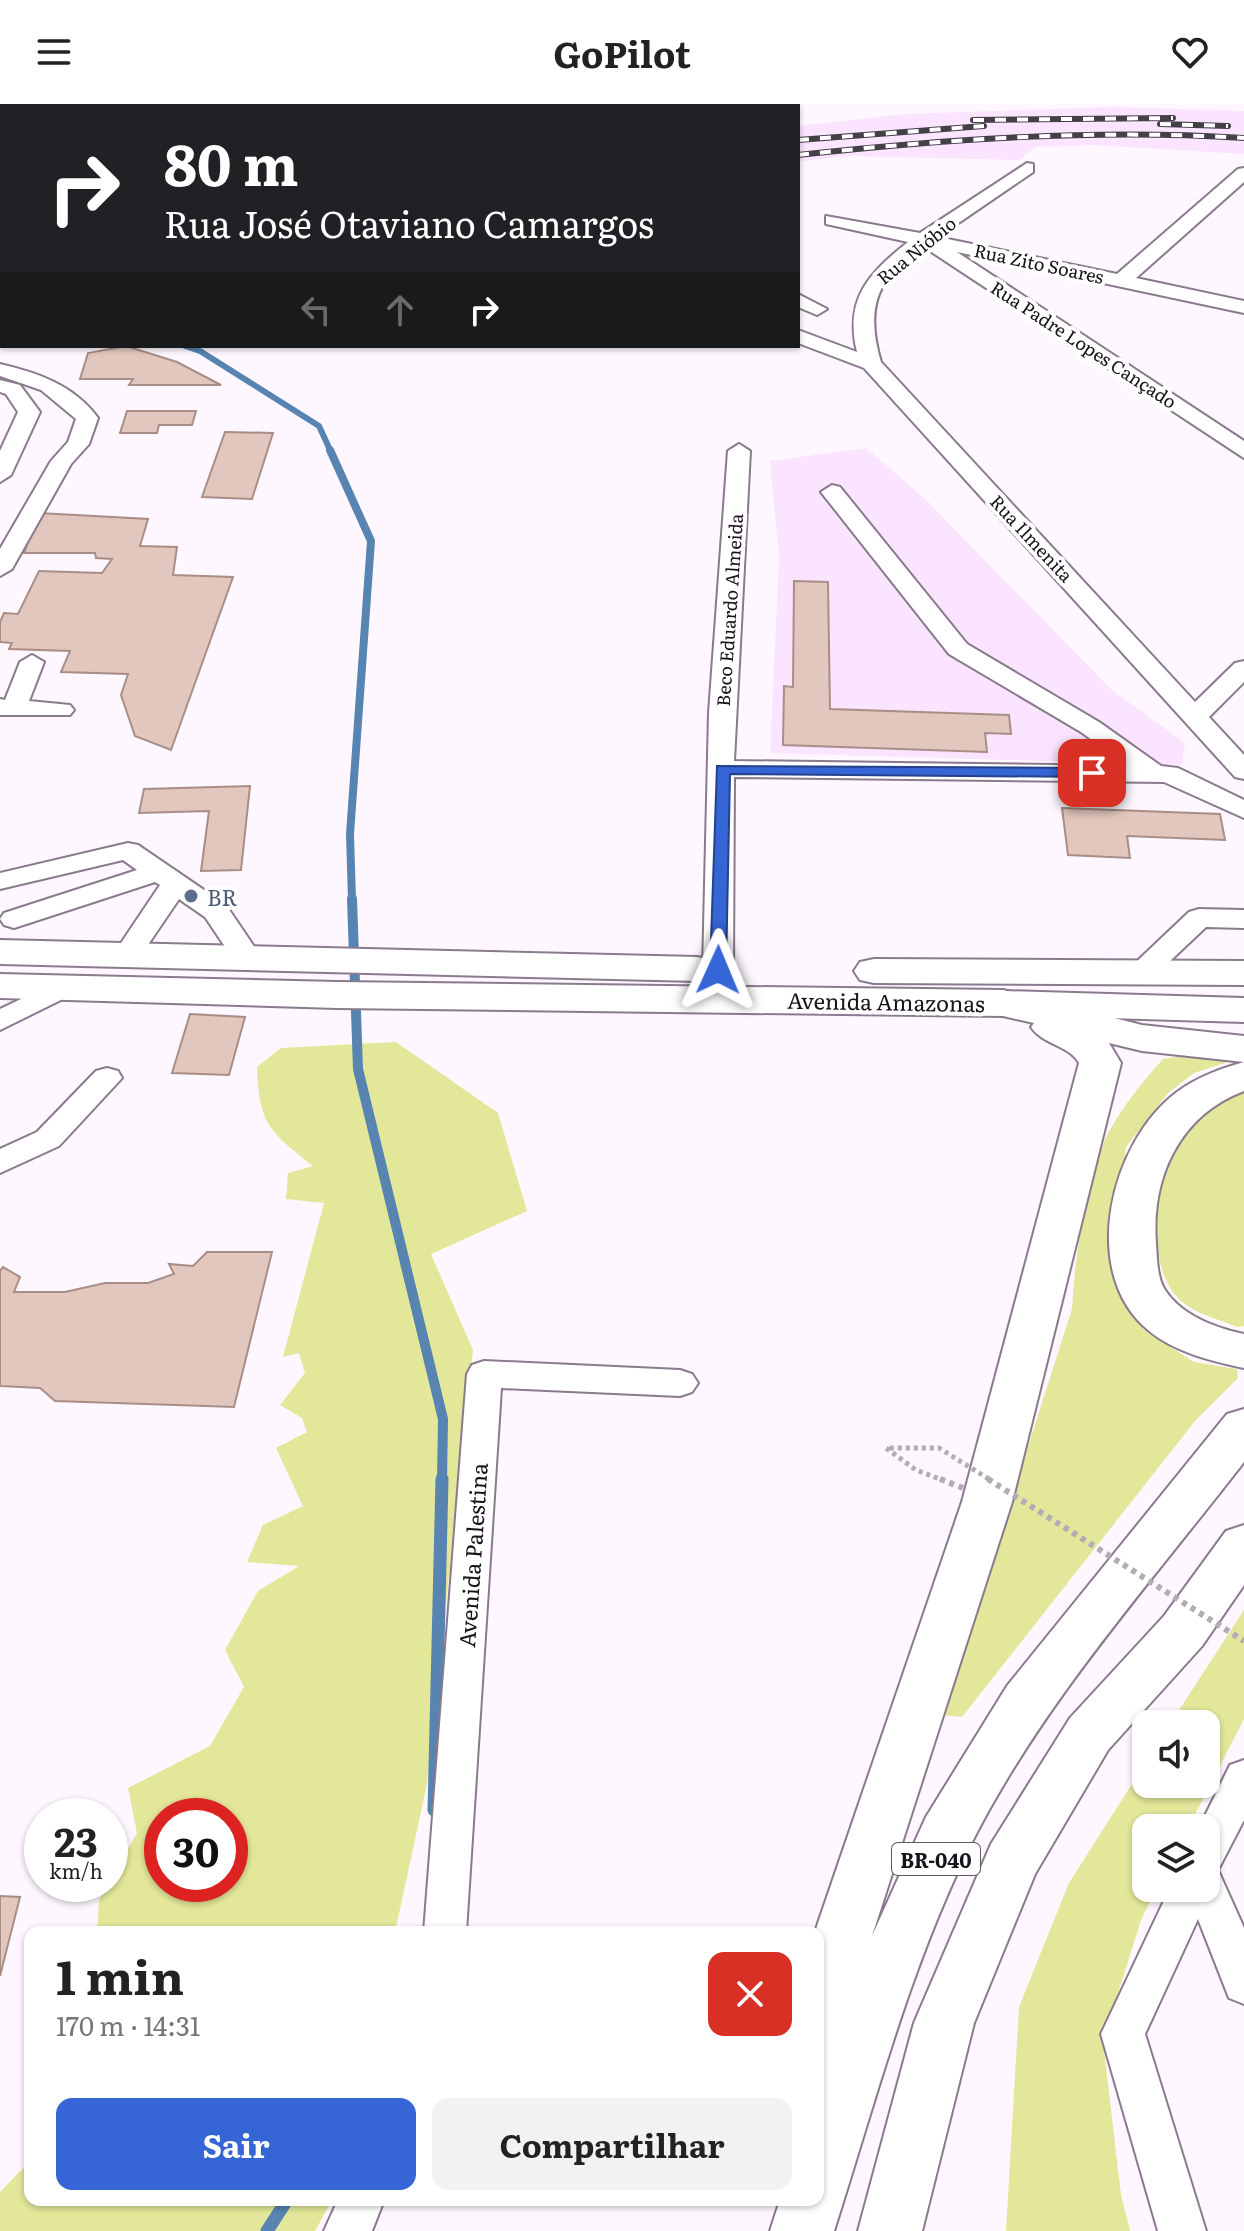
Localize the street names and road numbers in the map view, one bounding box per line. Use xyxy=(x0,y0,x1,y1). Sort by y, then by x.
street label: Rua Nióbio xyxy=(871,210,961,290)
street label: Rua Zito Soares xyxy=(972,236,1106,290)
street label: Rua Padre Lopes Cançado xyxy=(986,274,1182,414)
street label: Rua Ilmenita xyxy=(984,488,1080,588)
street label: Beco Eduardo Almeida xyxy=(709,512,749,707)
street label: Avenida Amazonas xyxy=(787,983,985,1019)
street label: Avenida Palestina xyxy=(449,1461,495,1649)
road number: BR-040 xyxy=(892,1843,980,1875)

